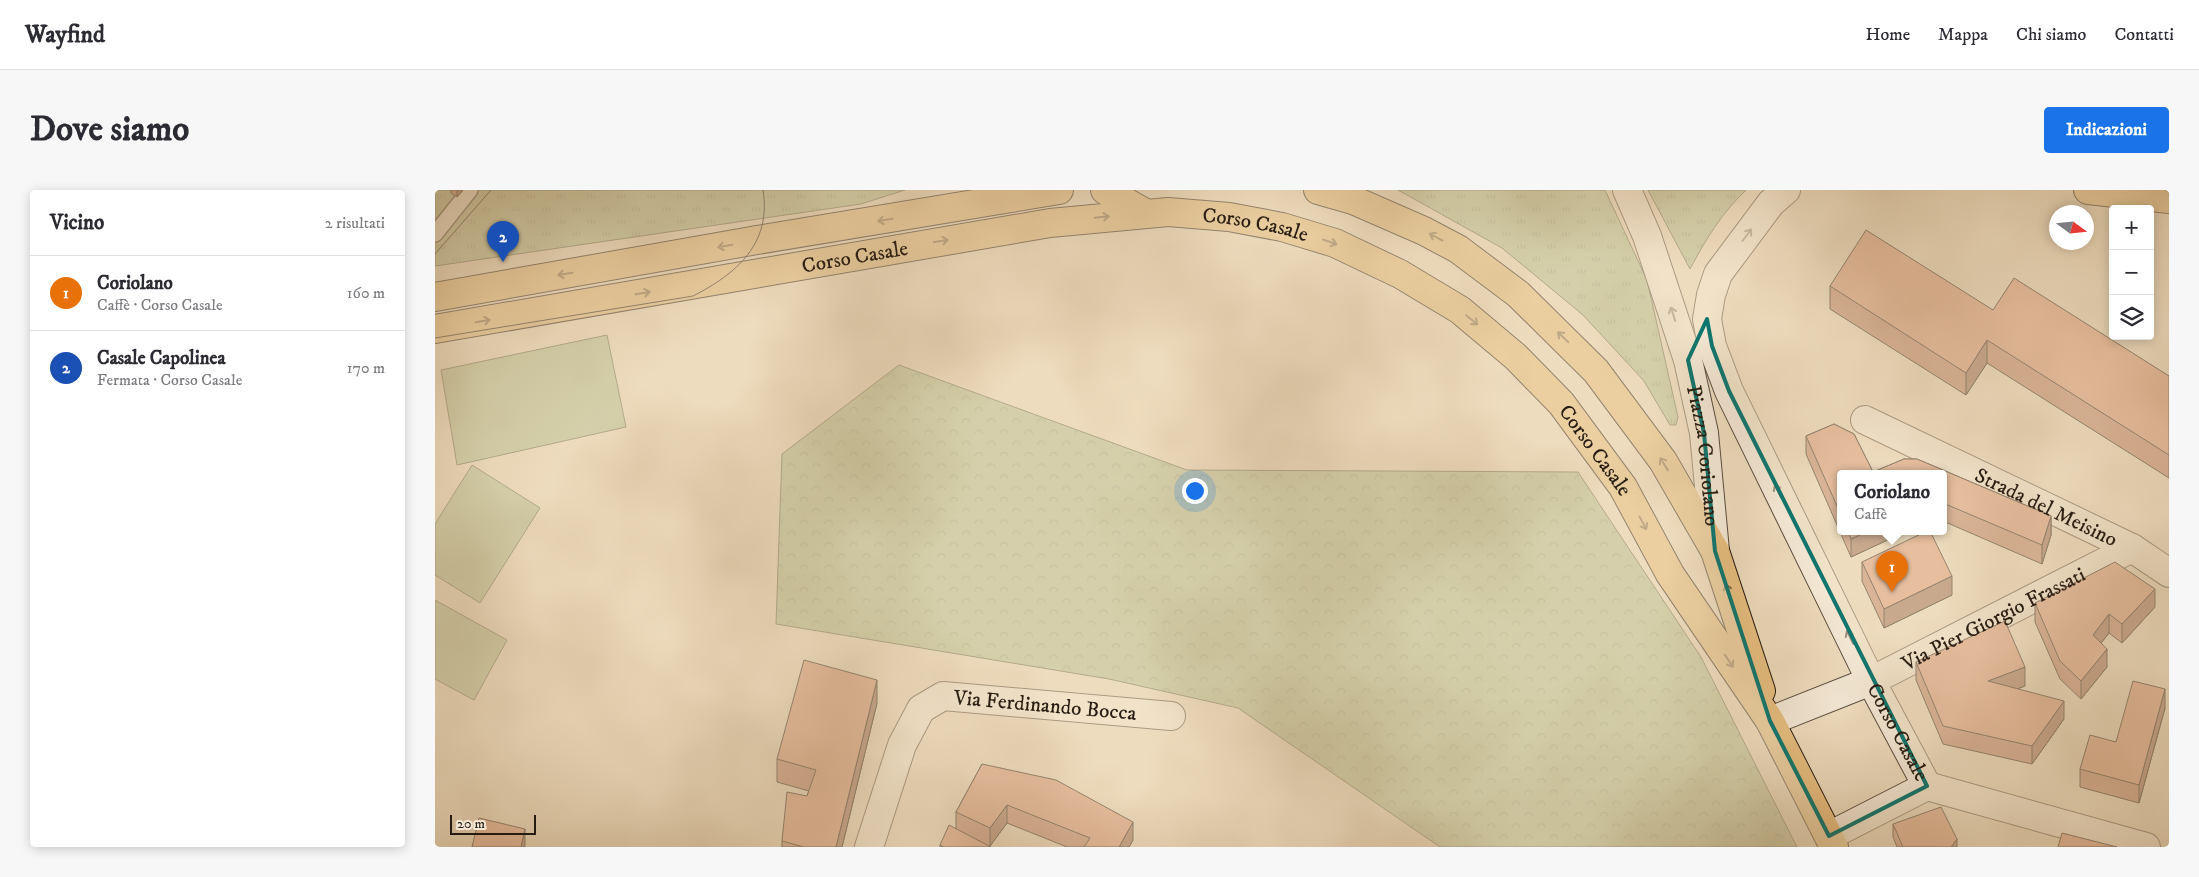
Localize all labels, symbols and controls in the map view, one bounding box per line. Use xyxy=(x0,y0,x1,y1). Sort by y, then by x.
text: Wayfind xyxy=(25,20,105,50)
text: Home xyxy=(1866,24,1910,46)
text: Mappa xyxy=(1938,24,1988,46)
text: Chi siamo xyxy=(2016,24,2086,46)
text: Contatti xyxy=(2114,24,2174,46)
button: Indicazioni xyxy=(2044,107,2169,153)
text: Dove siamo xyxy=(30,108,189,152)
street label: Corso Casale xyxy=(1201,203,1312,248)
north arrow xyxy=(2049,205,2094,250)
map controls xyxy=(2109,205,2154,340)
button: + xyxy=(2109,205,2154,250)
text: Vicino xyxy=(50,210,104,236)
one-way arrow xyxy=(1093,212,1109,222)
text: 2 risultati xyxy=(325,213,385,233)
one-way arrow xyxy=(878,215,894,225)
pin: 2 xyxy=(487,221,519,262)
one-way arrow xyxy=(1742,228,1752,242)
one-way arrow xyxy=(1429,232,1444,241)
street label: Corso Casale xyxy=(800,236,910,280)
one-way arrow xyxy=(933,236,949,246)
one-way arrow xyxy=(1322,238,1338,247)
one-way arrow xyxy=(717,241,733,251)
button: − xyxy=(2109,250,2154,295)
one-way arrow xyxy=(557,269,573,279)
text: Coriolano xyxy=(97,272,173,295)
text: 1 xyxy=(63,283,69,303)
text: 160 m xyxy=(347,283,385,303)
one-way arrow xyxy=(635,287,651,297)
text: Caffè · Corso Casale xyxy=(97,295,223,315)
button: layers xyxy=(2109,295,2154,340)
one-way arrow xyxy=(1668,307,1677,322)
one-way arrow xyxy=(1466,314,1479,326)
one-way arrow xyxy=(475,316,491,326)
one-way arrow xyxy=(1557,331,1569,343)
text: Casale Capolinea xyxy=(97,347,226,370)
text: 2 xyxy=(62,358,70,378)
text: 170 m xyxy=(347,358,385,378)
text: Fermata · Corso Casale xyxy=(97,370,242,390)
street label: Piazza Coriolano xyxy=(1680,383,1725,527)
street label: Corso Casale xyxy=(1553,400,1637,501)
one-way arrow xyxy=(1659,457,1670,471)
street label: Strada del Meisino xyxy=(1970,463,2121,553)
popup xyxy=(1837,470,1947,535)
your location xyxy=(1182,478,1208,504)
text: Coriolano xyxy=(1854,481,1930,504)
one-way arrow xyxy=(1773,484,1783,499)
text: Caffè xyxy=(1854,504,1887,524)
one-way arrow xyxy=(1638,516,1648,531)
pin: 1 xyxy=(1876,551,1908,592)
street label: Via Pier Giorgio Frassati xyxy=(1897,562,2090,678)
one-way arrow xyxy=(1723,584,1732,599)
one-way arrow xyxy=(1845,630,1854,645)
one-way arrow xyxy=(1724,654,1735,668)
street label: Corso Casale xyxy=(1860,679,1934,786)
street label: Via Ferdinando Bocca xyxy=(952,685,1138,727)
scale bar xyxy=(450,812,536,835)
text: 20 m xyxy=(457,815,485,833)

